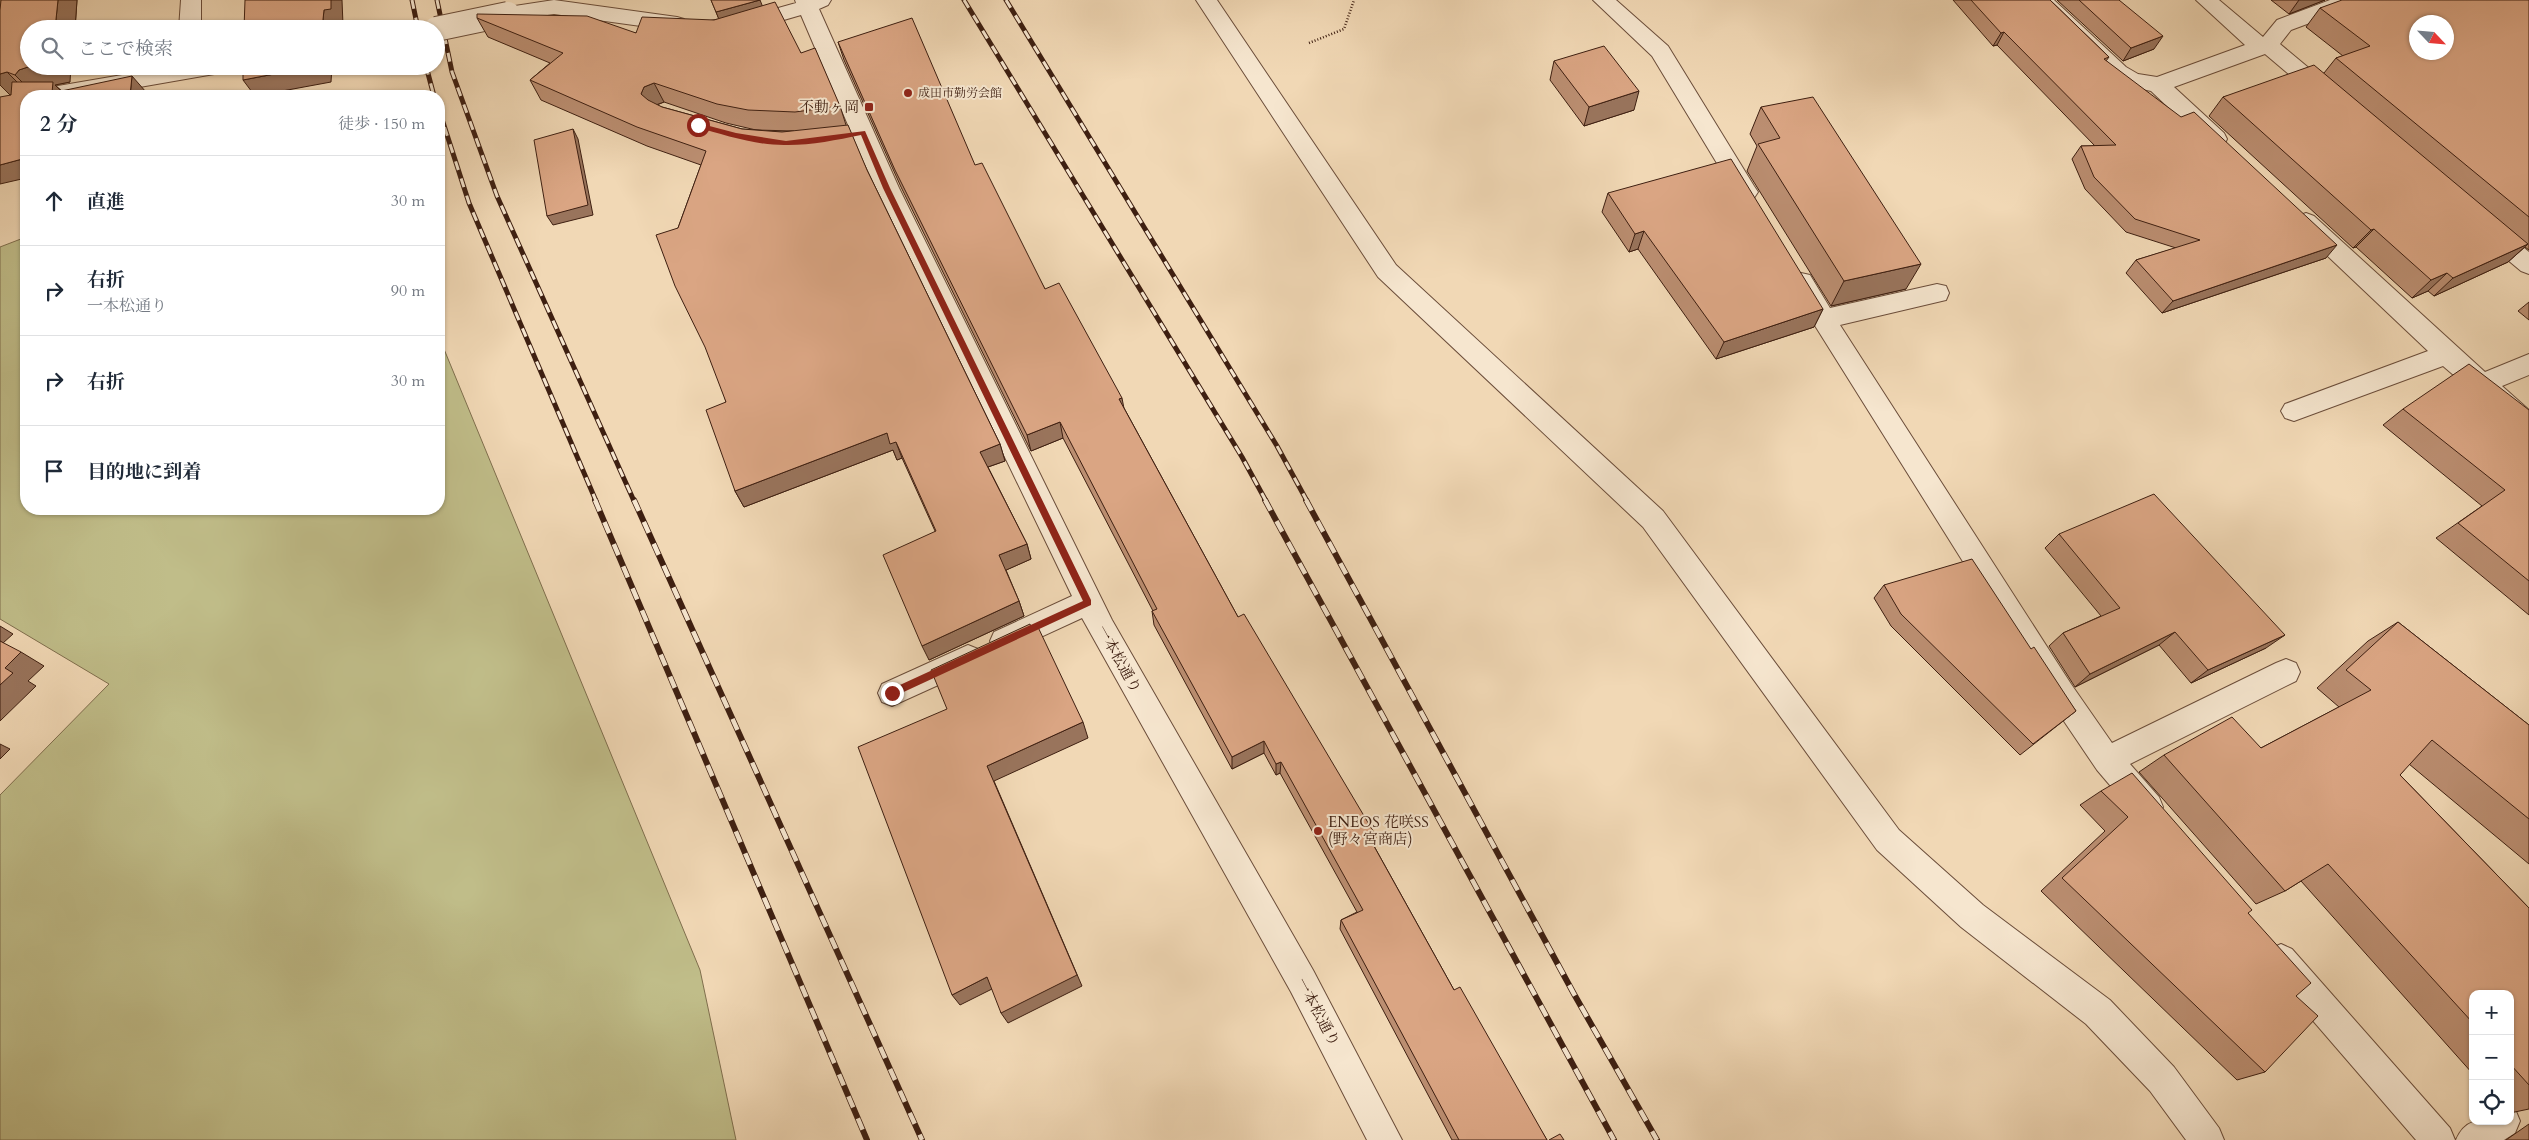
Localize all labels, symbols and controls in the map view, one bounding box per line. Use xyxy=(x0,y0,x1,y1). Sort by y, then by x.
north arrow xyxy=(2409,15,2454,60)
search box xyxy=(20,20,445,75)
icon: search xyxy=(38,34,66,62)
text: ここで検索 xyxy=(78,36,173,62)
place label: 成田市勤労会館 xyxy=(918,85,1002,101)
marker: 成田市勤労会館 xyxy=(902,87,914,99)
place label: 不動ヶ岡 xyxy=(799,97,859,117)
marker: 不動ヶ岡 xyxy=(863,101,875,113)
text: 2 分 xyxy=(40,110,77,139)
text: 徒歩 · 150 m xyxy=(338,113,425,135)
route start xyxy=(687,114,710,137)
icon: ahead xyxy=(40,187,68,215)
text: 直進 xyxy=(87,189,125,215)
text: 30 m xyxy=(391,190,425,212)
text: 右折 xyxy=(87,267,125,293)
icon: right xyxy=(40,277,68,305)
text: 90 m xyxy=(391,280,425,302)
text: 一本松通り xyxy=(87,295,167,317)
icon: right xyxy=(40,367,68,395)
text: 右折 xyxy=(87,369,125,395)
text: 30 m xyxy=(391,370,425,392)
icon: arrive xyxy=(40,457,68,485)
text: 目的地に到着 xyxy=(87,459,201,485)
street label: 一本松通り xyxy=(1092,621,1146,697)
route end xyxy=(881,682,904,705)
place label: ENEOS 花咲SS (野々宮商店) xyxy=(1328,812,1429,849)
marker: ENEOS 花咲SS (野々宮商店) xyxy=(1312,825,1324,837)
street label: 一本松通り xyxy=(1292,974,1344,1050)
map controls xyxy=(2469,990,2514,1125)
button: + xyxy=(2469,990,2514,1035)
button: − xyxy=(2469,1035,2514,1080)
button: locate xyxy=(2469,1080,2514,1125)

